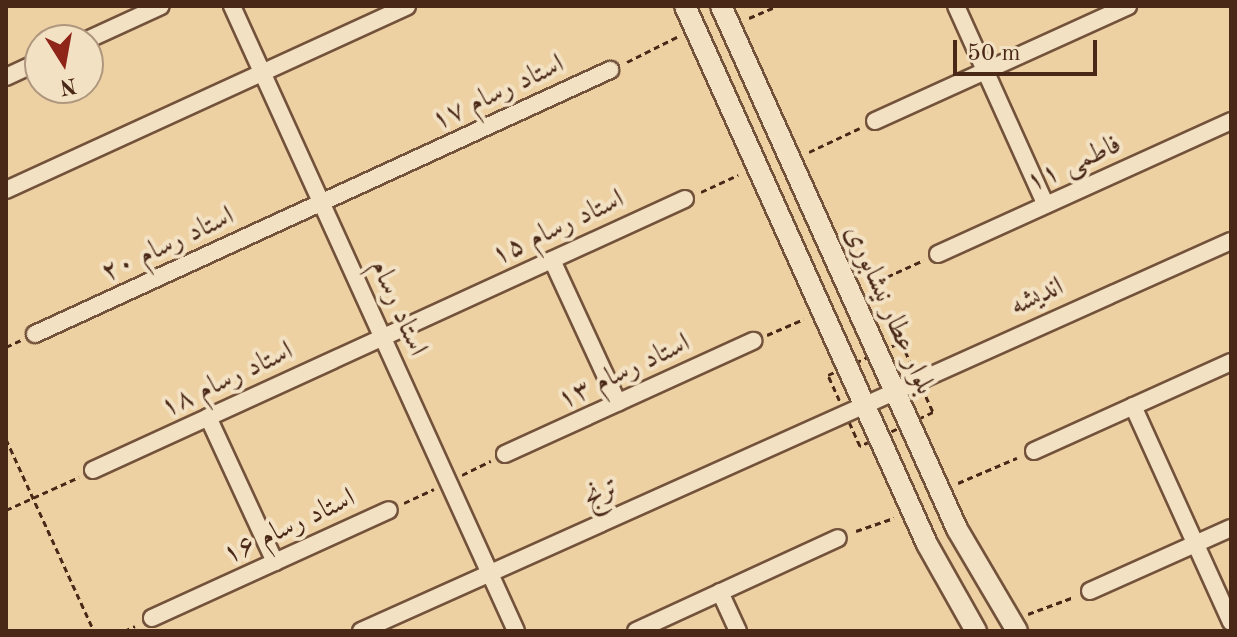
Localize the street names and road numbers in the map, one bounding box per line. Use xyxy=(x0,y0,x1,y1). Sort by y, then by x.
street label: استاد رسام ۱۷ xyxy=(426,48,570,138)
street label: فاطمی ۱۱ xyxy=(1021,128,1127,200)
street label: استاد رسام ۱۵ xyxy=(486,183,630,273)
street label: استاد رسام ۲۰ xyxy=(96,200,240,290)
street label: بلوار عطار نیشابوری xyxy=(837,220,941,400)
street label: استاد رسام xyxy=(362,255,434,361)
street label: اندیشه xyxy=(1005,271,1069,323)
street label: استاد رسام ۱۳ xyxy=(552,327,696,417)
street label: استاد رسام ۱۸ xyxy=(155,335,299,425)
street label: ترنج xyxy=(578,470,624,516)
street label: استاد رسام ۱۶ xyxy=(217,482,361,572)

